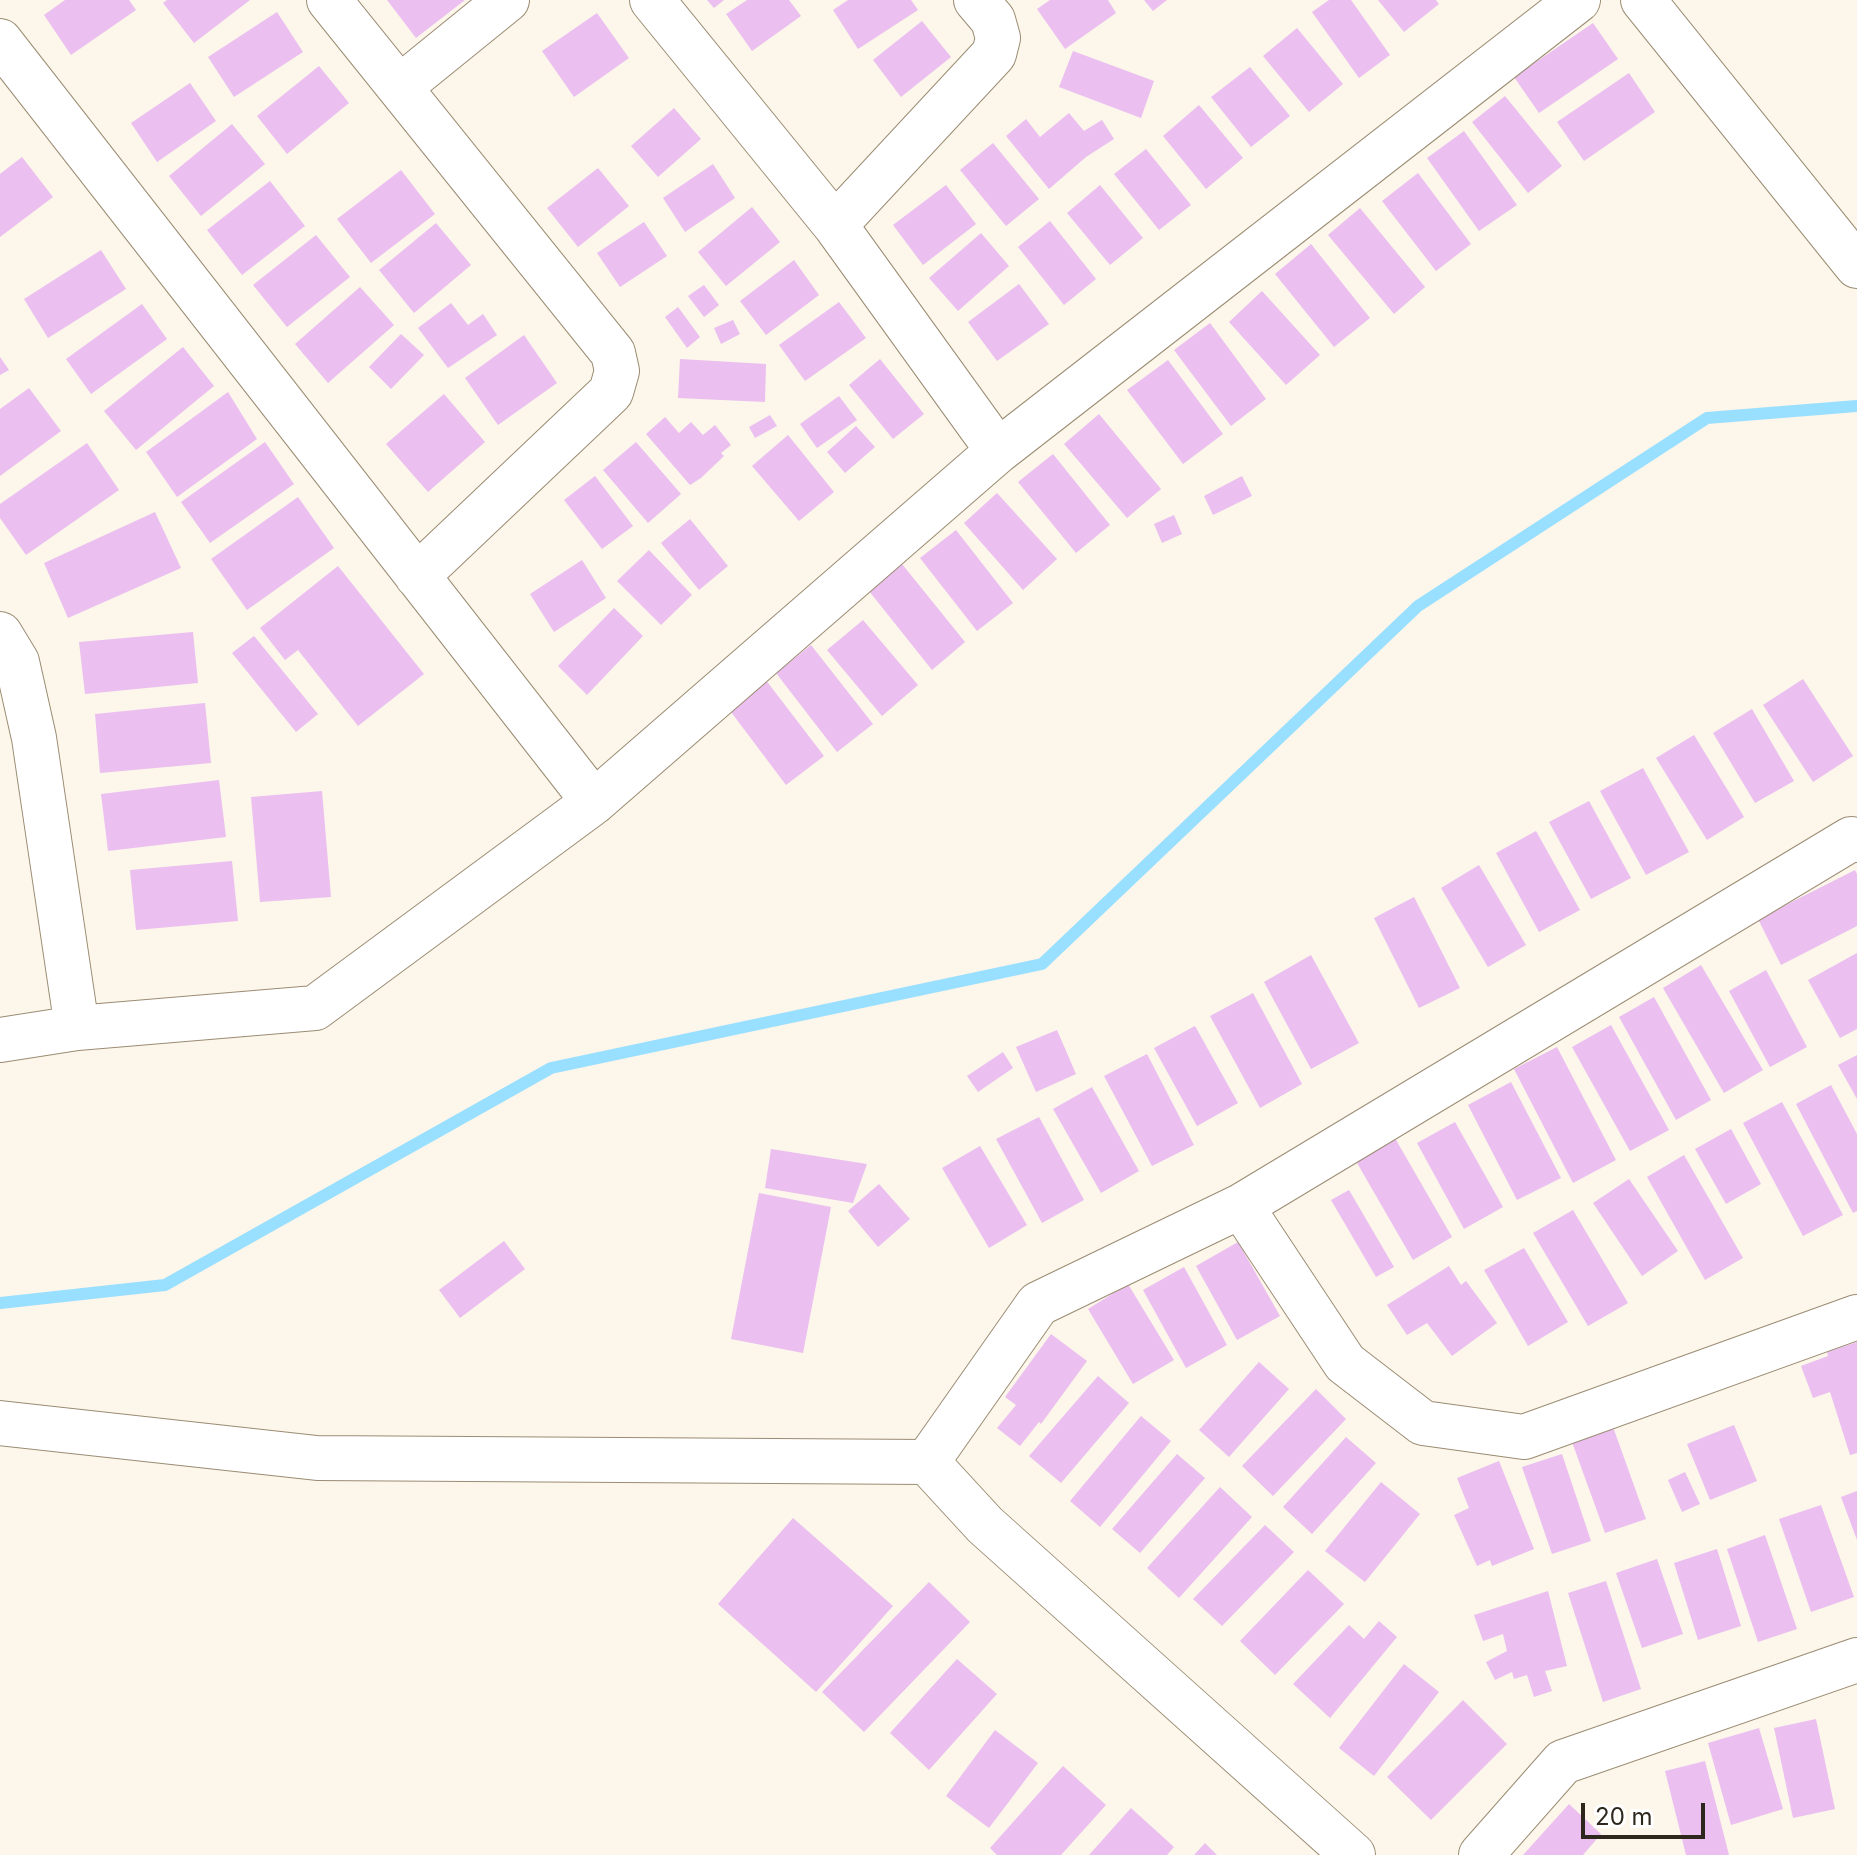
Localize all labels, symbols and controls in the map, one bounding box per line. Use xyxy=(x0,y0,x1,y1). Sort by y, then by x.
scale bar xyxy=(1585,1787,1709,1837)
text: 20 m xyxy=(1595,1802,1653,1831)

